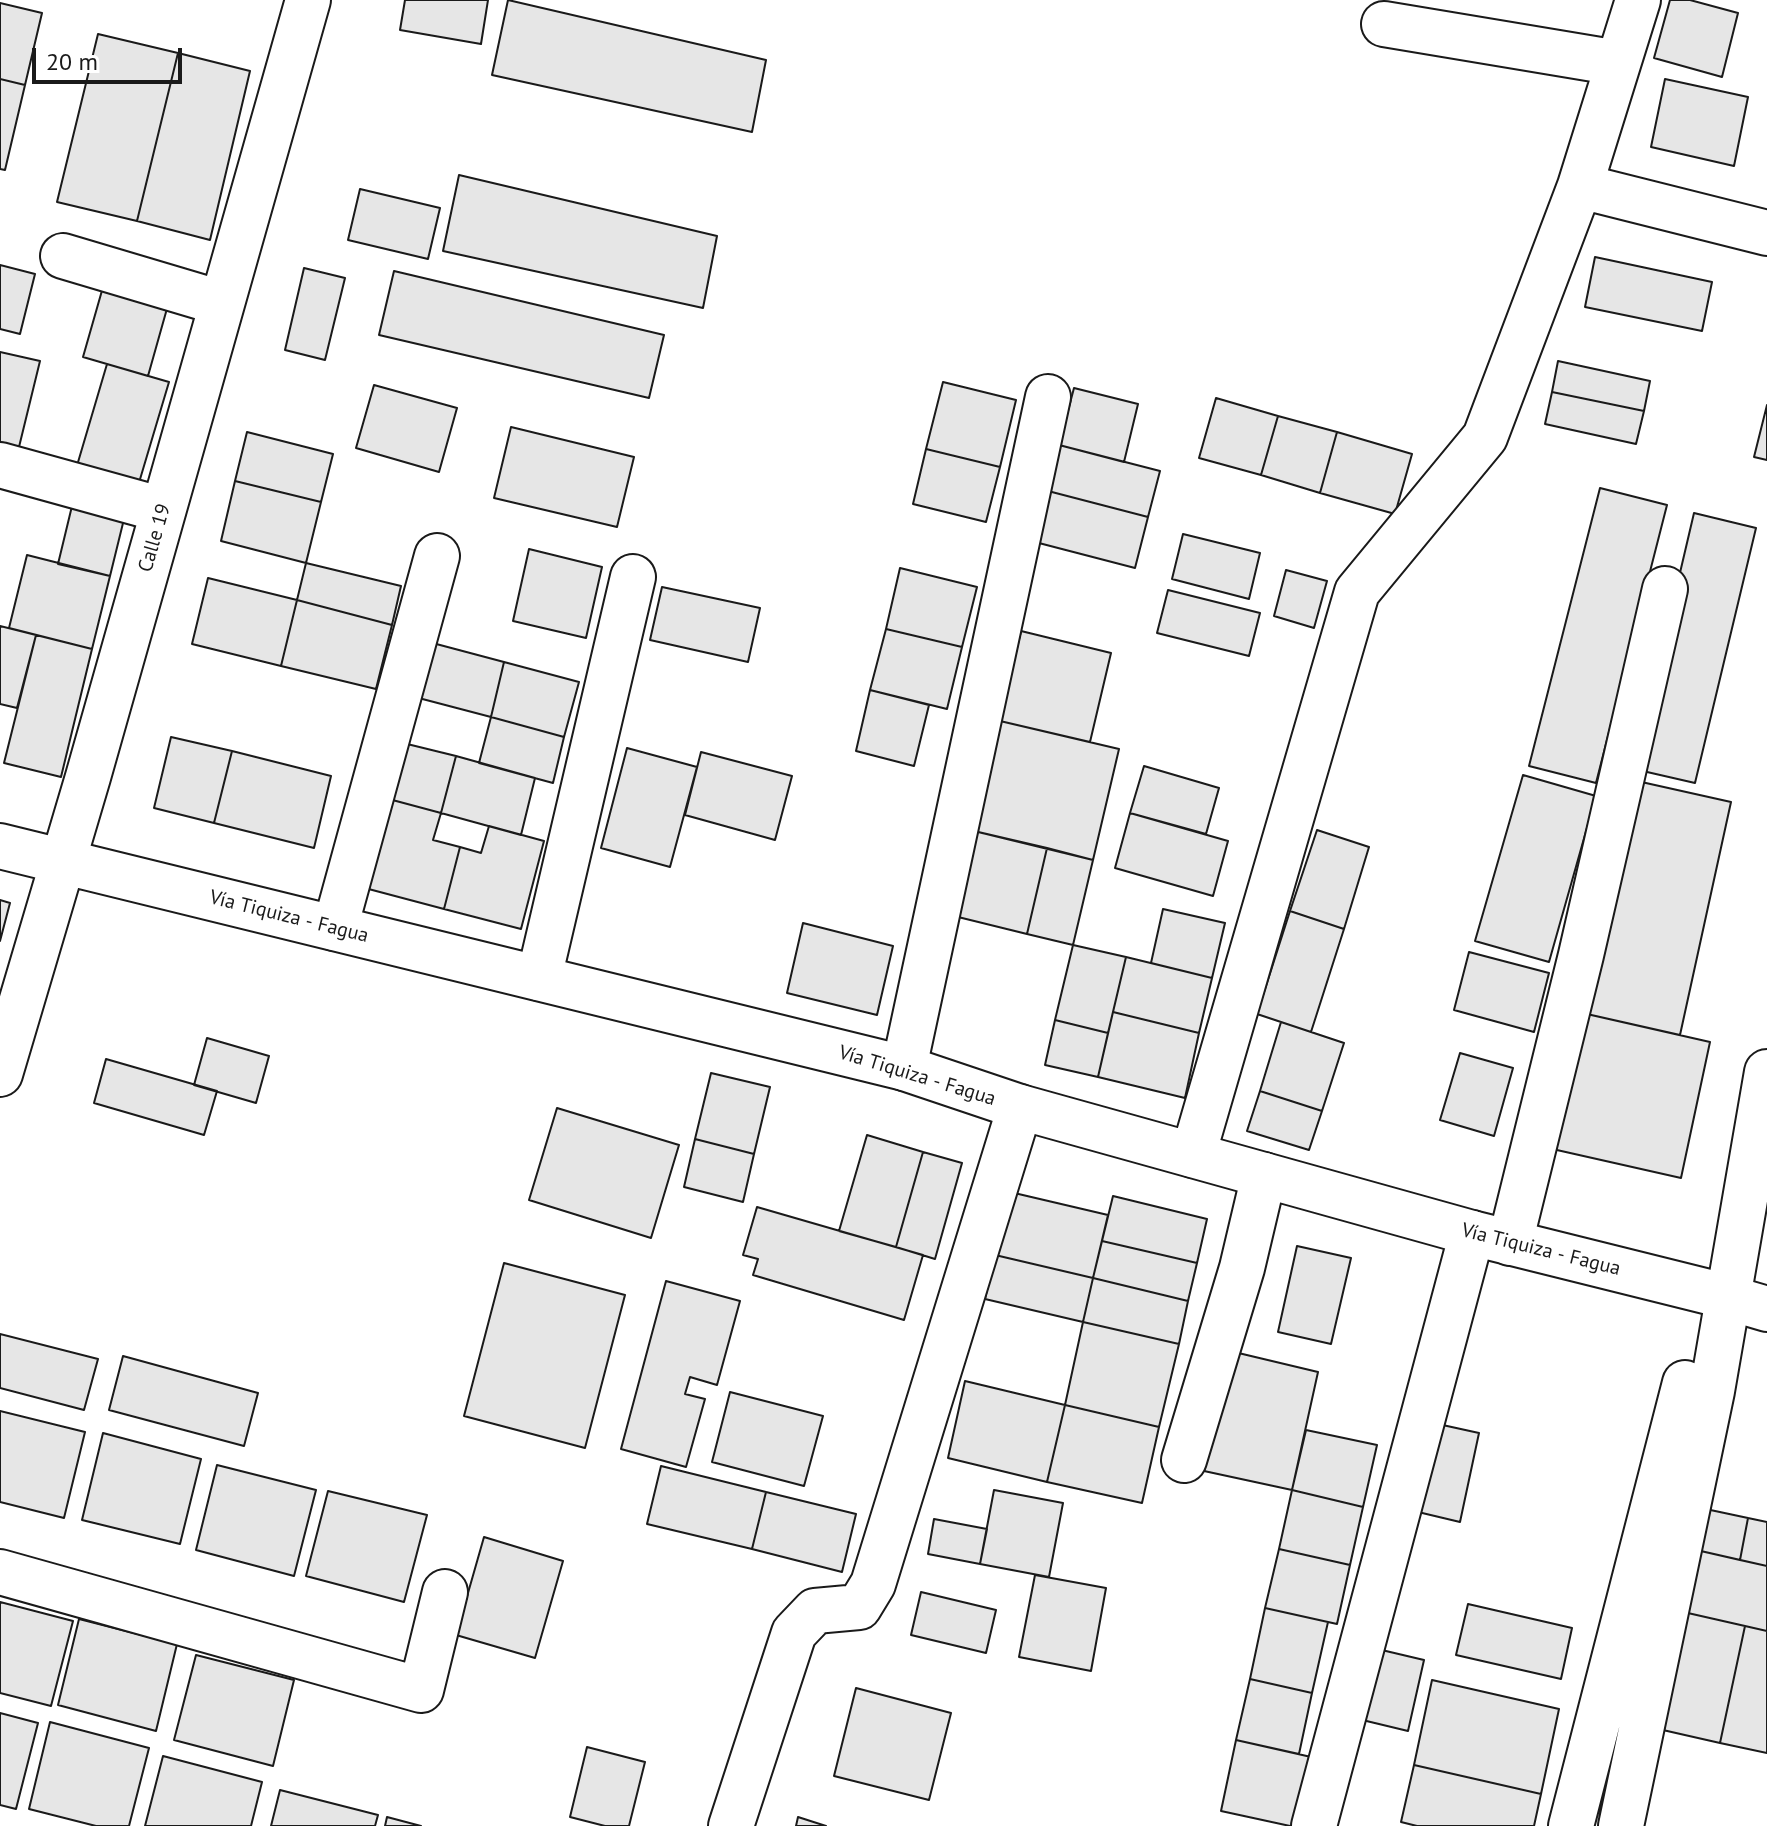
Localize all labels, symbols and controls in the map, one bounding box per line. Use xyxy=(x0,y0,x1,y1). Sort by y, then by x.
scale bar xyxy=(36,32,186,82)
text: 20 m xyxy=(46,46,98,77)
street label: Calle 19 xyxy=(134,501,176,575)
street label: Vía Tiquiza - Fagua xyxy=(207,886,371,948)
street label: Vía Tiquiza - Fagua xyxy=(836,1041,998,1111)
street label: Vía Tiquiza - Fagua xyxy=(1459,1219,1623,1281)

